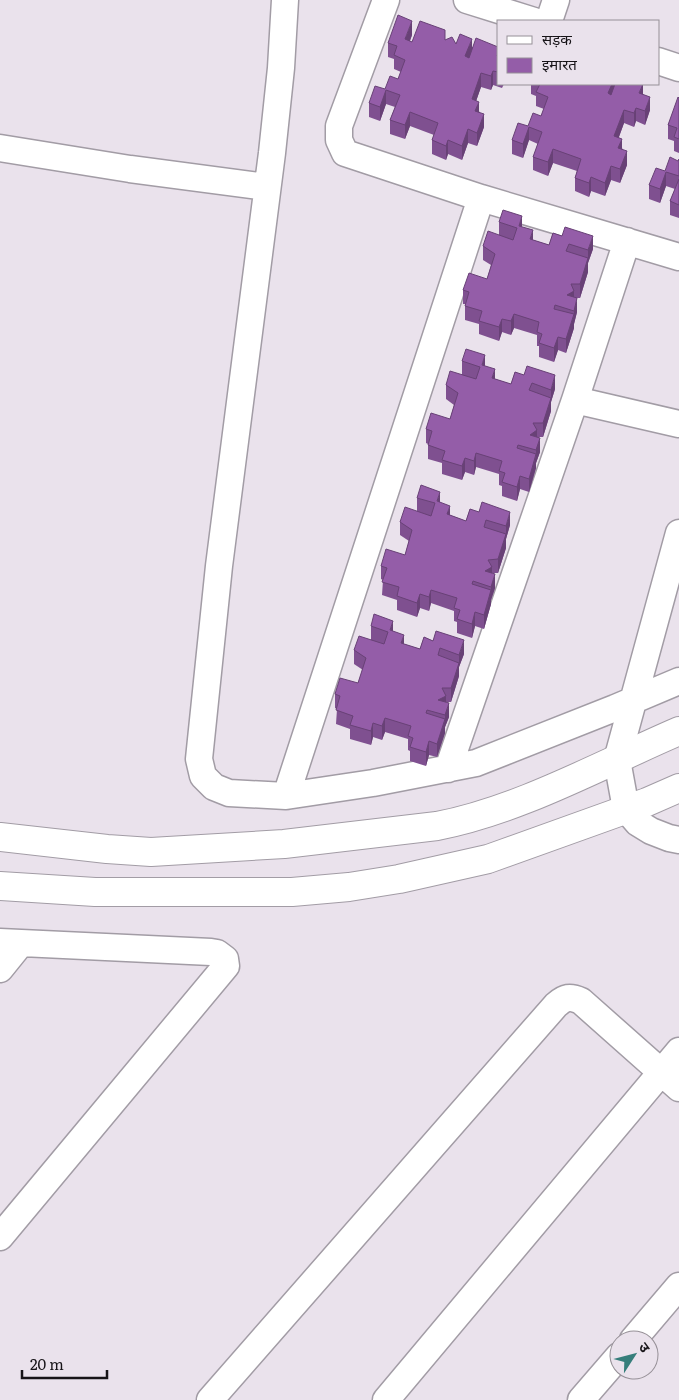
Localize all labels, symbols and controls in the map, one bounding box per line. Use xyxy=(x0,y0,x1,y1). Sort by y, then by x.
legend xyxy=(497,20,659,85)
text: सड़क xyxy=(542,27,572,50)
text: इमारत xyxy=(542,52,577,75)
north arrow xyxy=(609,1330,659,1380)
text: उ xyxy=(635,1338,656,1357)
scale bar xyxy=(22,1348,108,1380)
text: 20 m xyxy=(30,1352,64,1375)

